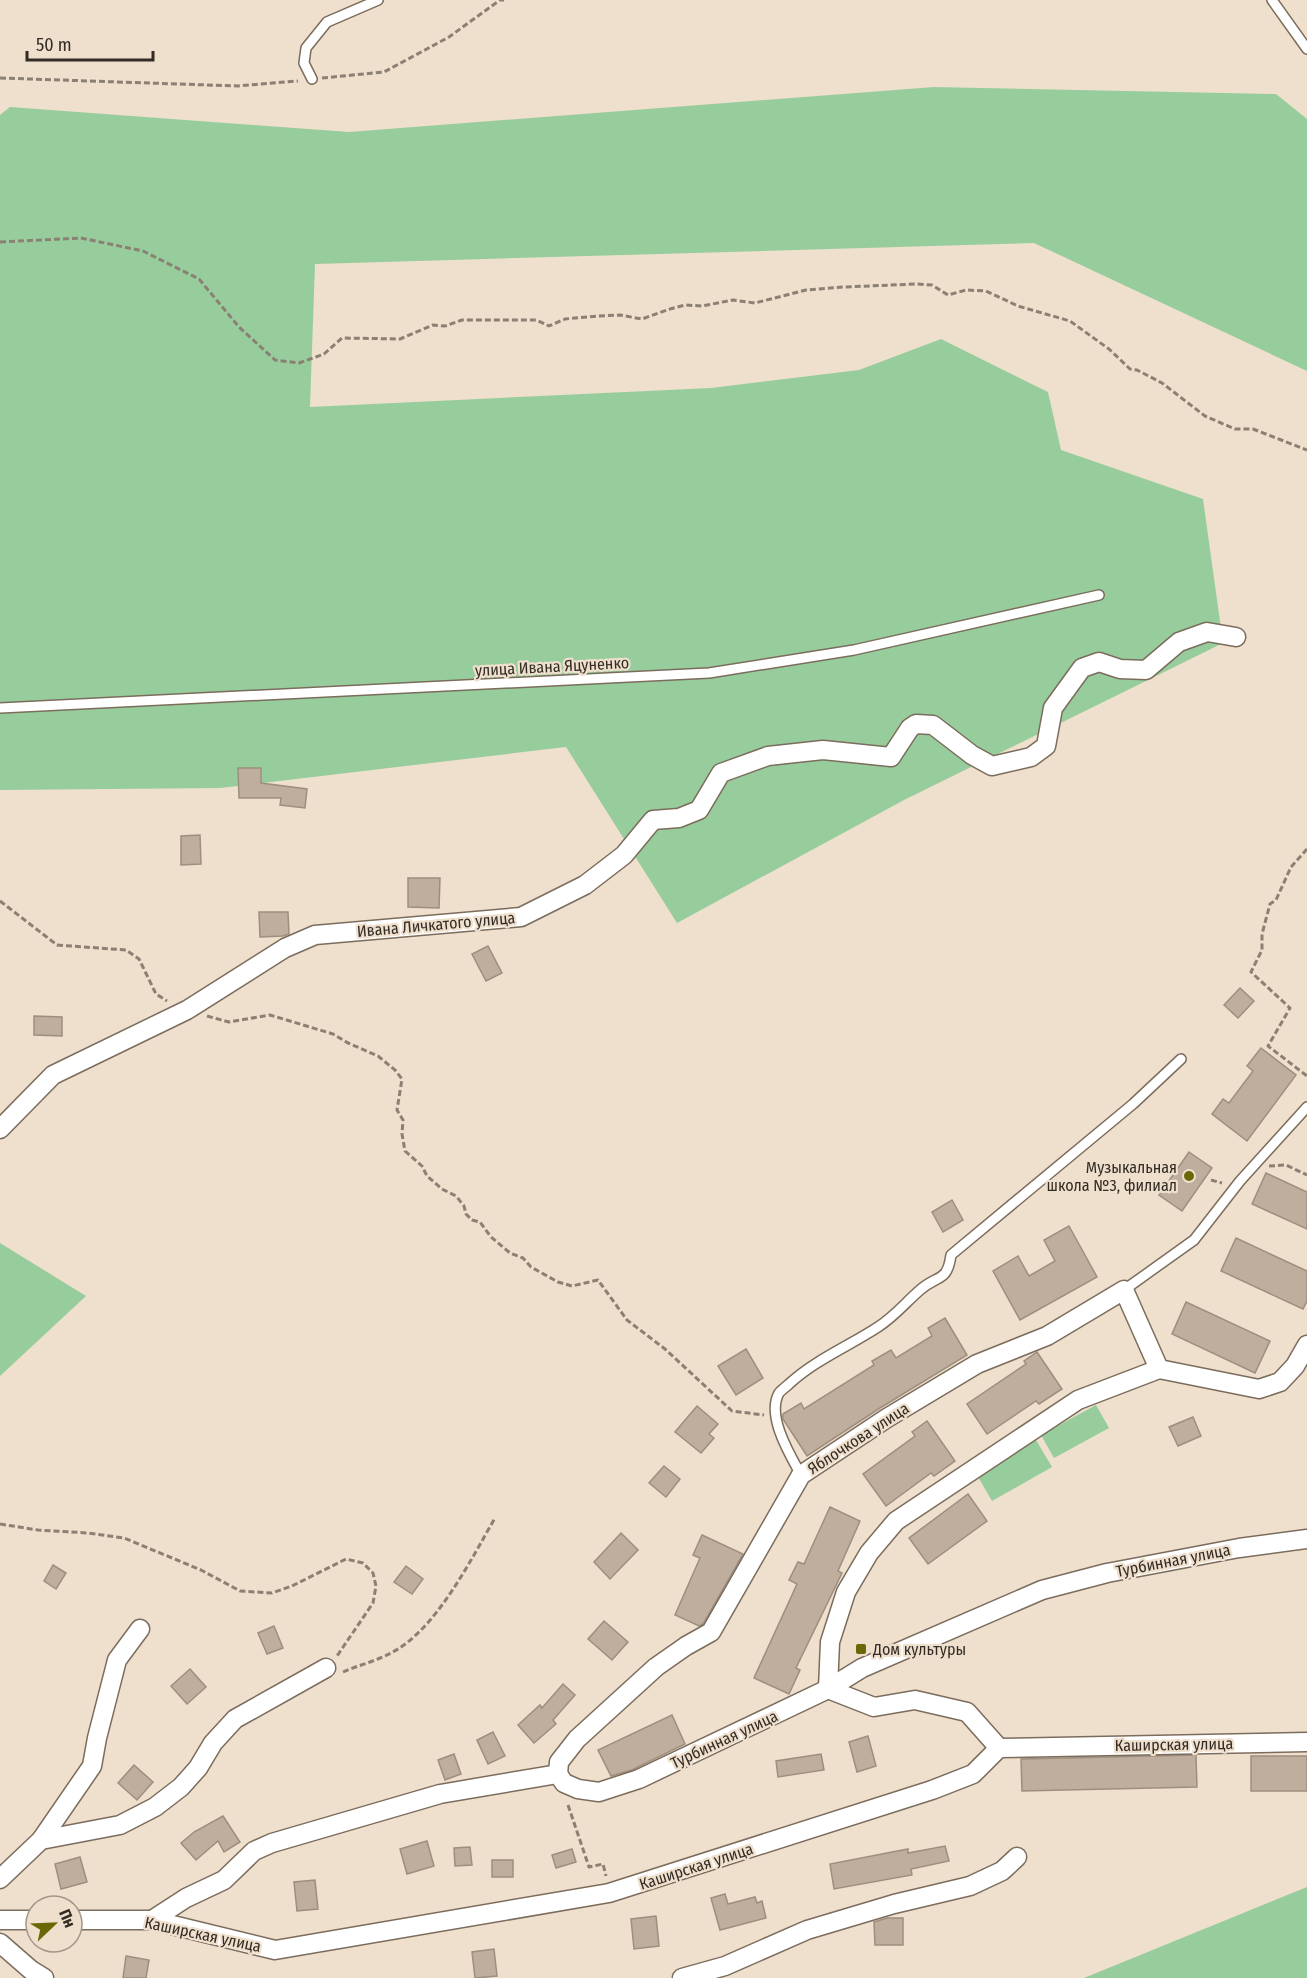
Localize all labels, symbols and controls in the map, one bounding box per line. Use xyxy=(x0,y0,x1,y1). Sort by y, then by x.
scale bar xyxy=(27,24,153,62)
text: 50 m xyxy=(36,34,72,56)
street label: улица Ивана Яцуненко xyxy=(474,653,630,680)
street label: Ивана Личкатого улица xyxy=(356,908,516,941)
place label: Музыкальная школа №3, филиал xyxy=(1046,1158,1177,1195)
marker: Музыкальная школа №3, филиал xyxy=(1182,1169,1196,1183)
street label: Яблочкова улица xyxy=(804,1399,913,1478)
street label: Турбинная улица xyxy=(1114,1540,1232,1581)
place label: Дом культуры xyxy=(872,1640,966,1659)
marker: Дом культуры xyxy=(854,1642,868,1656)
street label: Турбинная улица xyxy=(668,1706,781,1773)
street label: Каширская улица xyxy=(1115,1734,1234,1755)
street label: Каширская улица xyxy=(637,1839,756,1894)
north arrow xyxy=(24,1894,84,1954)
text: Пн xyxy=(55,1906,80,1930)
street label: Каширская улица xyxy=(143,1913,263,1956)

